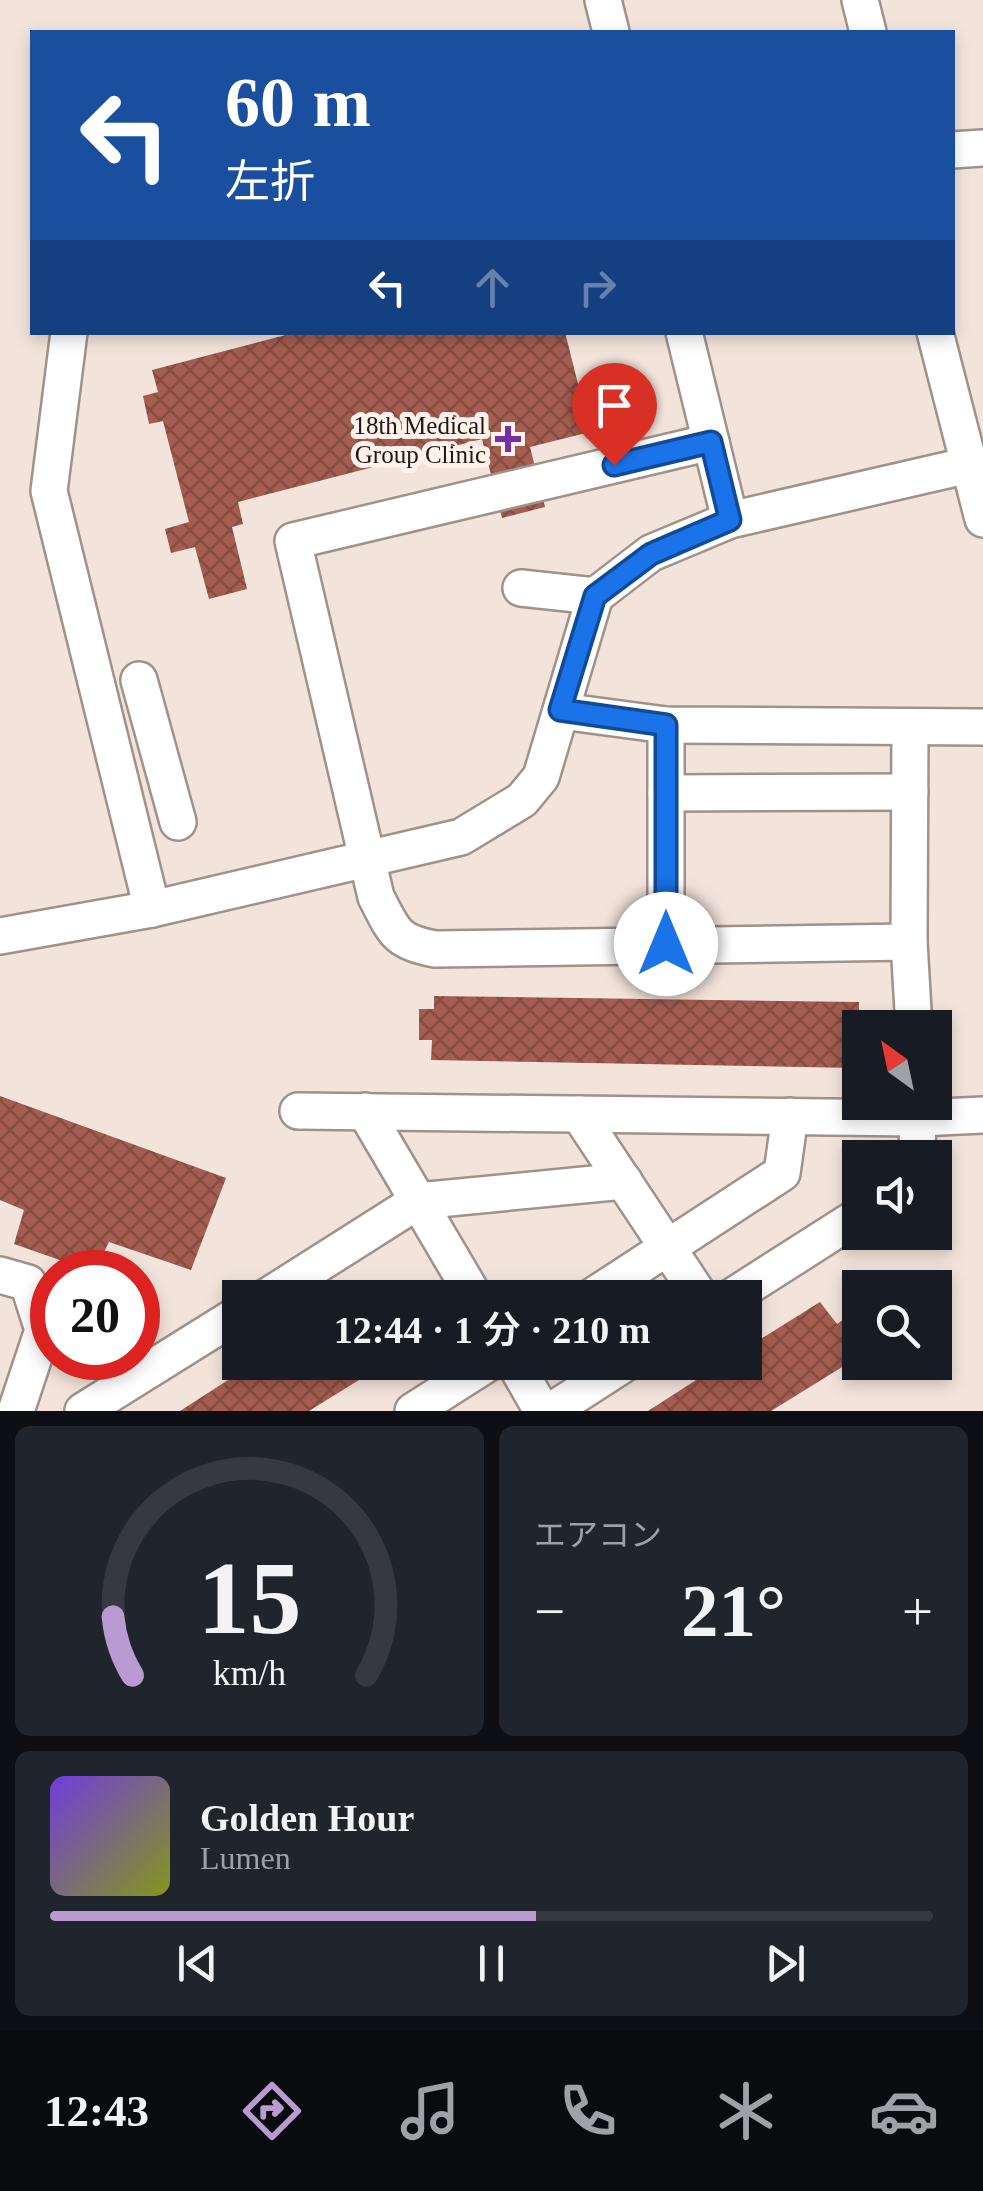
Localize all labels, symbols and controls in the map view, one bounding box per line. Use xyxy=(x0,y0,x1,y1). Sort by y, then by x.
text: 60 m xyxy=(225,64,371,141)
icon: left xyxy=(60,70,190,200)
text: 左折 xyxy=(225,157,315,207)
icon: left xyxy=(360,260,415,315)
icon: ahead xyxy=(465,260,520,315)
icon: right xyxy=(570,260,625,315)
pin xyxy=(572,363,657,466)
icon: arrive xyxy=(587,378,642,433)
place label: 18th Medical Group Clinic xyxy=(353,412,486,468)
marker: 18th Medical Group Clinic xyxy=(495,426,521,452)
position arrow xyxy=(614,892,718,996)
north arrow xyxy=(842,1010,952,1120)
map controls xyxy=(842,1010,952,1380)
button: sound xyxy=(842,1140,952,1250)
speed limit sign: 20 xyxy=(30,1250,160,1380)
button: search xyxy=(842,1270,952,1380)
text: 12:44 · 1 分 · 210 m xyxy=(334,1309,650,1351)
text: エアコン xyxy=(534,1517,662,1553)
text: 15 xyxy=(198,1540,302,1655)
text: 21° xyxy=(681,1569,786,1652)
text: − xyxy=(534,1581,565,1642)
text: + xyxy=(902,1581,933,1642)
text: km/h xyxy=(213,1653,286,1693)
text: Golden Hour xyxy=(200,1797,414,1839)
text: Lumen xyxy=(200,1840,291,1876)
icon: previous xyxy=(170,1936,225,1991)
icon: pause xyxy=(464,1936,519,1991)
icon: next xyxy=(758,1936,813,1991)
icon: directions xyxy=(237,2076,307,2146)
icon: music xyxy=(395,2076,465,2146)
icon: phone xyxy=(553,2076,623,2146)
icon: climate xyxy=(711,2076,781,2146)
icon: car xyxy=(869,2076,939,2146)
text: 12:43 xyxy=(44,2086,149,2136)

